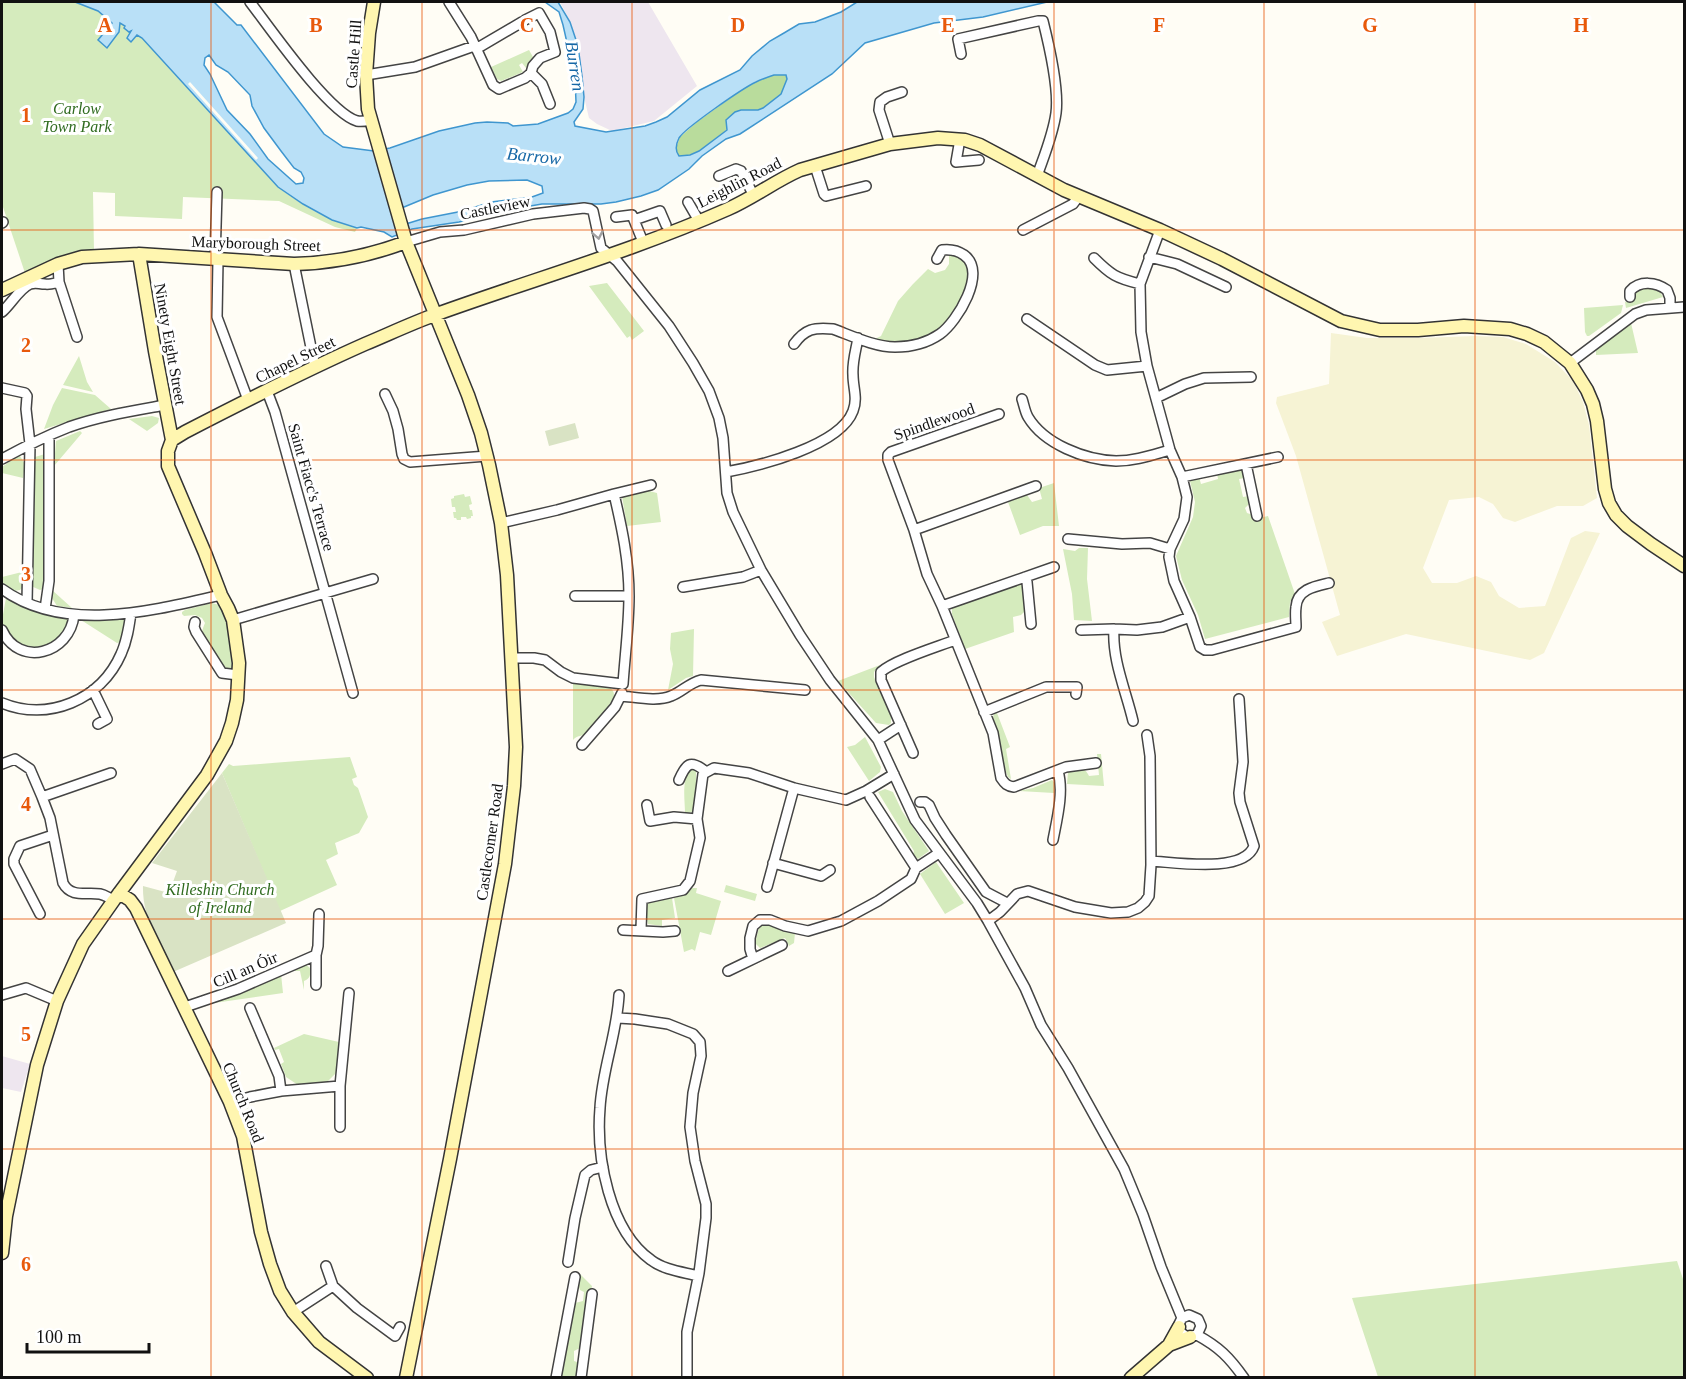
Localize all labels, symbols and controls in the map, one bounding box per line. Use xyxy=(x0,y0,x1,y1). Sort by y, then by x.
text: A xyxy=(98,14,113,36)
text: B xyxy=(309,14,323,36)
text: C xyxy=(520,14,534,36)
text: D xyxy=(731,14,745,36)
text: E xyxy=(941,14,955,36)
text: F xyxy=(1153,14,1165,36)
text: G xyxy=(1362,14,1378,36)
text: H xyxy=(1573,14,1589,36)
street label: Castle Hill xyxy=(343,19,364,89)
water label: Burren xyxy=(561,40,589,92)
park label: Carlow Town Park xyxy=(42,100,113,135)
text: 1 xyxy=(21,104,31,126)
water label: Barrow xyxy=(506,143,562,169)
street label: Leighlin Road xyxy=(694,154,785,212)
street label: Castleview xyxy=(459,192,532,223)
one-way arrow xyxy=(591,230,604,240)
street label: Maryborough Street xyxy=(191,233,321,255)
street label: Ninety Eight Street xyxy=(150,282,190,407)
street label: Chapel Street xyxy=(253,333,339,387)
text: 2 xyxy=(21,334,31,356)
street label: Spindlewood xyxy=(891,400,977,444)
street label: Saint Fiacc's Terrace xyxy=(285,421,338,553)
text: 3 xyxy=(21,563,31,585)
street label: Castlecomer Road xyxy=(473,783,506,902)
text: 4 xyxy=(21,793,31,815)
park label: Killeshin Church of Ireland xyxy=(164,881,275,917)
street label: Cill an Óir xyxy=(210,947,281,991)
text: 5 xyxy=(21,1023,31,1045)
street label: Church Road xyxy=(220,1060,267,1145)
text: 6 xyxy=(21,1253,31,1275)
scale bar xyxy=(27,1316,148,1354)
text: 100 m xyxy=(36,1327,82,1347)

